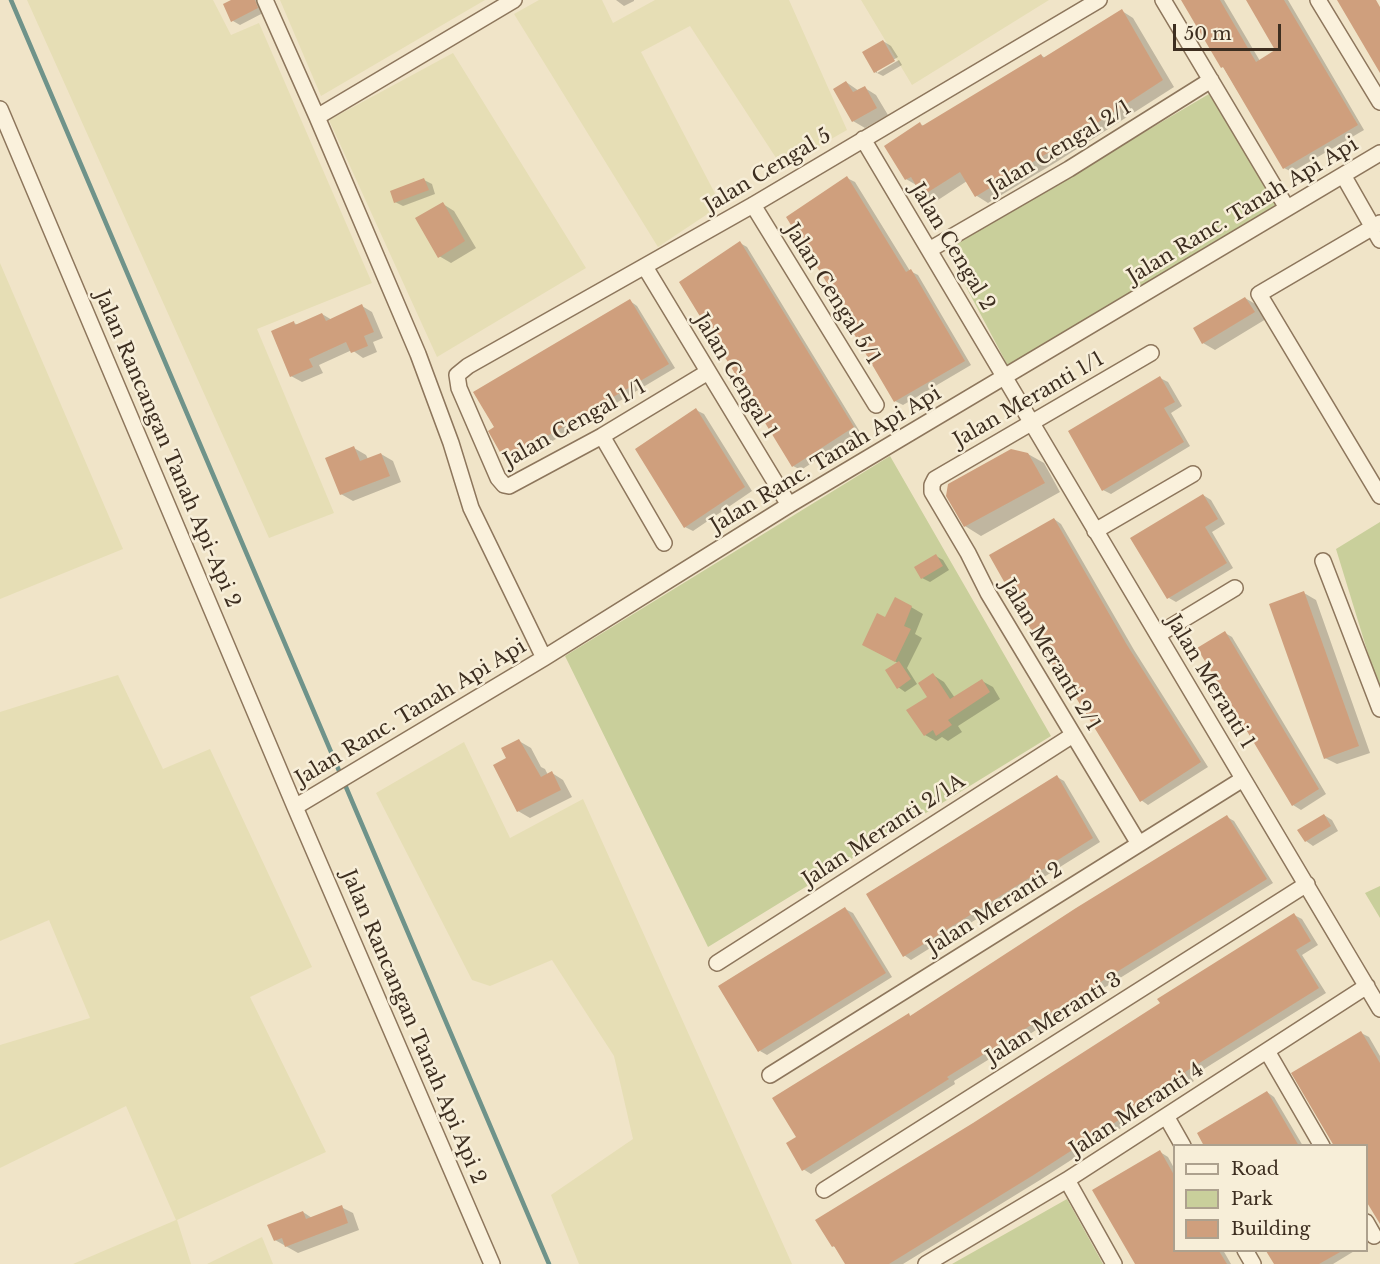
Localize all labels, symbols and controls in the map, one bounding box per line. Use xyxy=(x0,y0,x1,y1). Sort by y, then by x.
scale bar xyxy=(1176,12,1284,50)
text: 50 m xyxy=(1184,23,1232,45)
street label: Jalan Cengal 2/1 xyxy=(984,96,1136,200)
street label: Jalan Cengal 5 xyxy=(700,124,836,218)
street label: Jalan Ranc. Tanah Api Api xyxy=(1123,133,1363,289)
street label: Jalan Cengal 2 xyxy=(905,179,999,315)
street label: Jalan Cengal 5/1 xyxy=(779,219,885,369)
street label: Jalan Rancangan Tanah Api-Api 2 xyxy=(89,287,245,611)
street label: Jalan Cengal 1 xyxy=(688,309,782,443)
street label: Jalan Meranti 1/1 xyxy=(950,347,1108,453)
street label: Jalan Cengal 1/1 xyxy=(500,375,650,473)
street label: Jalan Ranc. Tanah Api Api xyxy=(706,382,946,538)
street label: Jalan Meranti 2/1 xyxy=(995,575,1105,735)
street label: Jalan Meranti 1 xyxy=(1161,611,1259,753)
street label: Jalan Ranc. Tanah Api Api xyxy=(291,635,531,791)
street label: Jalan Meranti 2/1A xyxy=(798,770,970,892)
street label: Jalan Meranti 2 xyxy=(923,858,1067,960)
street label: Jalan Rancangan Tanah Api Api 2 xyxy=(336,866,490,1188)
street label: Jalan Meranti 3 xyxy=(982,968,1126,1070)
street label: Jalan Meranti 4 xyxy=(1066,1058,1208,1162)
legend xyxy=(1173,1144,1368,1252)
text: Road xyxy=(1231,1158,1279,1180)
text: Park xyxy=(1231,1188,1273,1210)
text: Building xyxy=(1231,1218,1310,1240)

